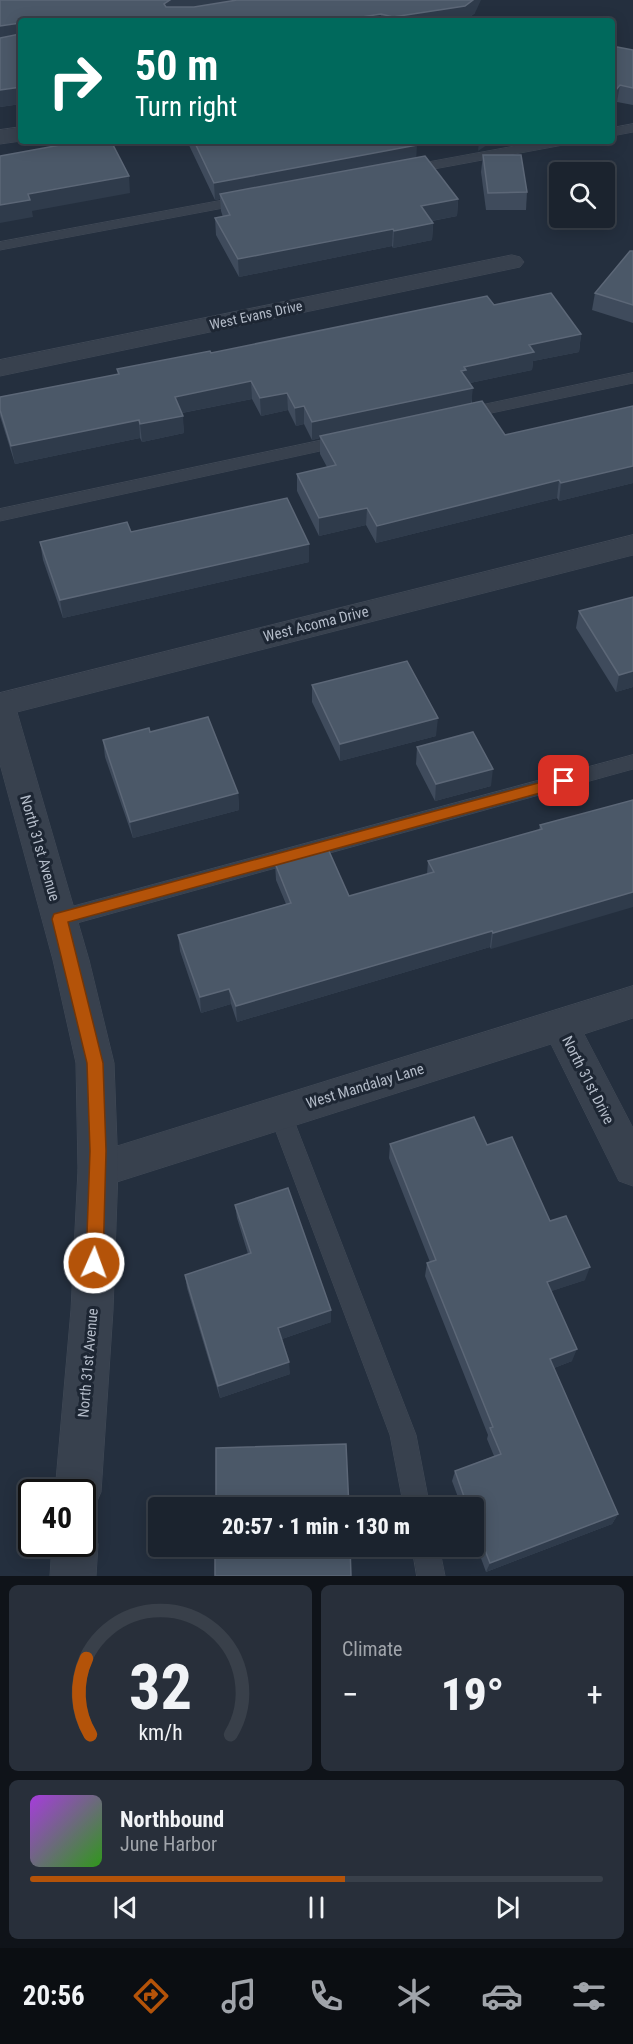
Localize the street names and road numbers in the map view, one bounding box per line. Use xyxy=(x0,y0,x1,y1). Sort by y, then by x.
street label: West Evans Drive xyxy=(208,297,304,333)
street label: West Acoma Drive xyxy=(261,602,371,646)
street label: North 31st Avenue xyxy=(16,793,64,903)
street label: North 31st Drive xyxy=(558,1033,618,1127)
street label: West Mandalay Lane xyxy=(304,1060,426,1112)
street label: North 31st Avenue xyxy=(74,1308,102,1418)

